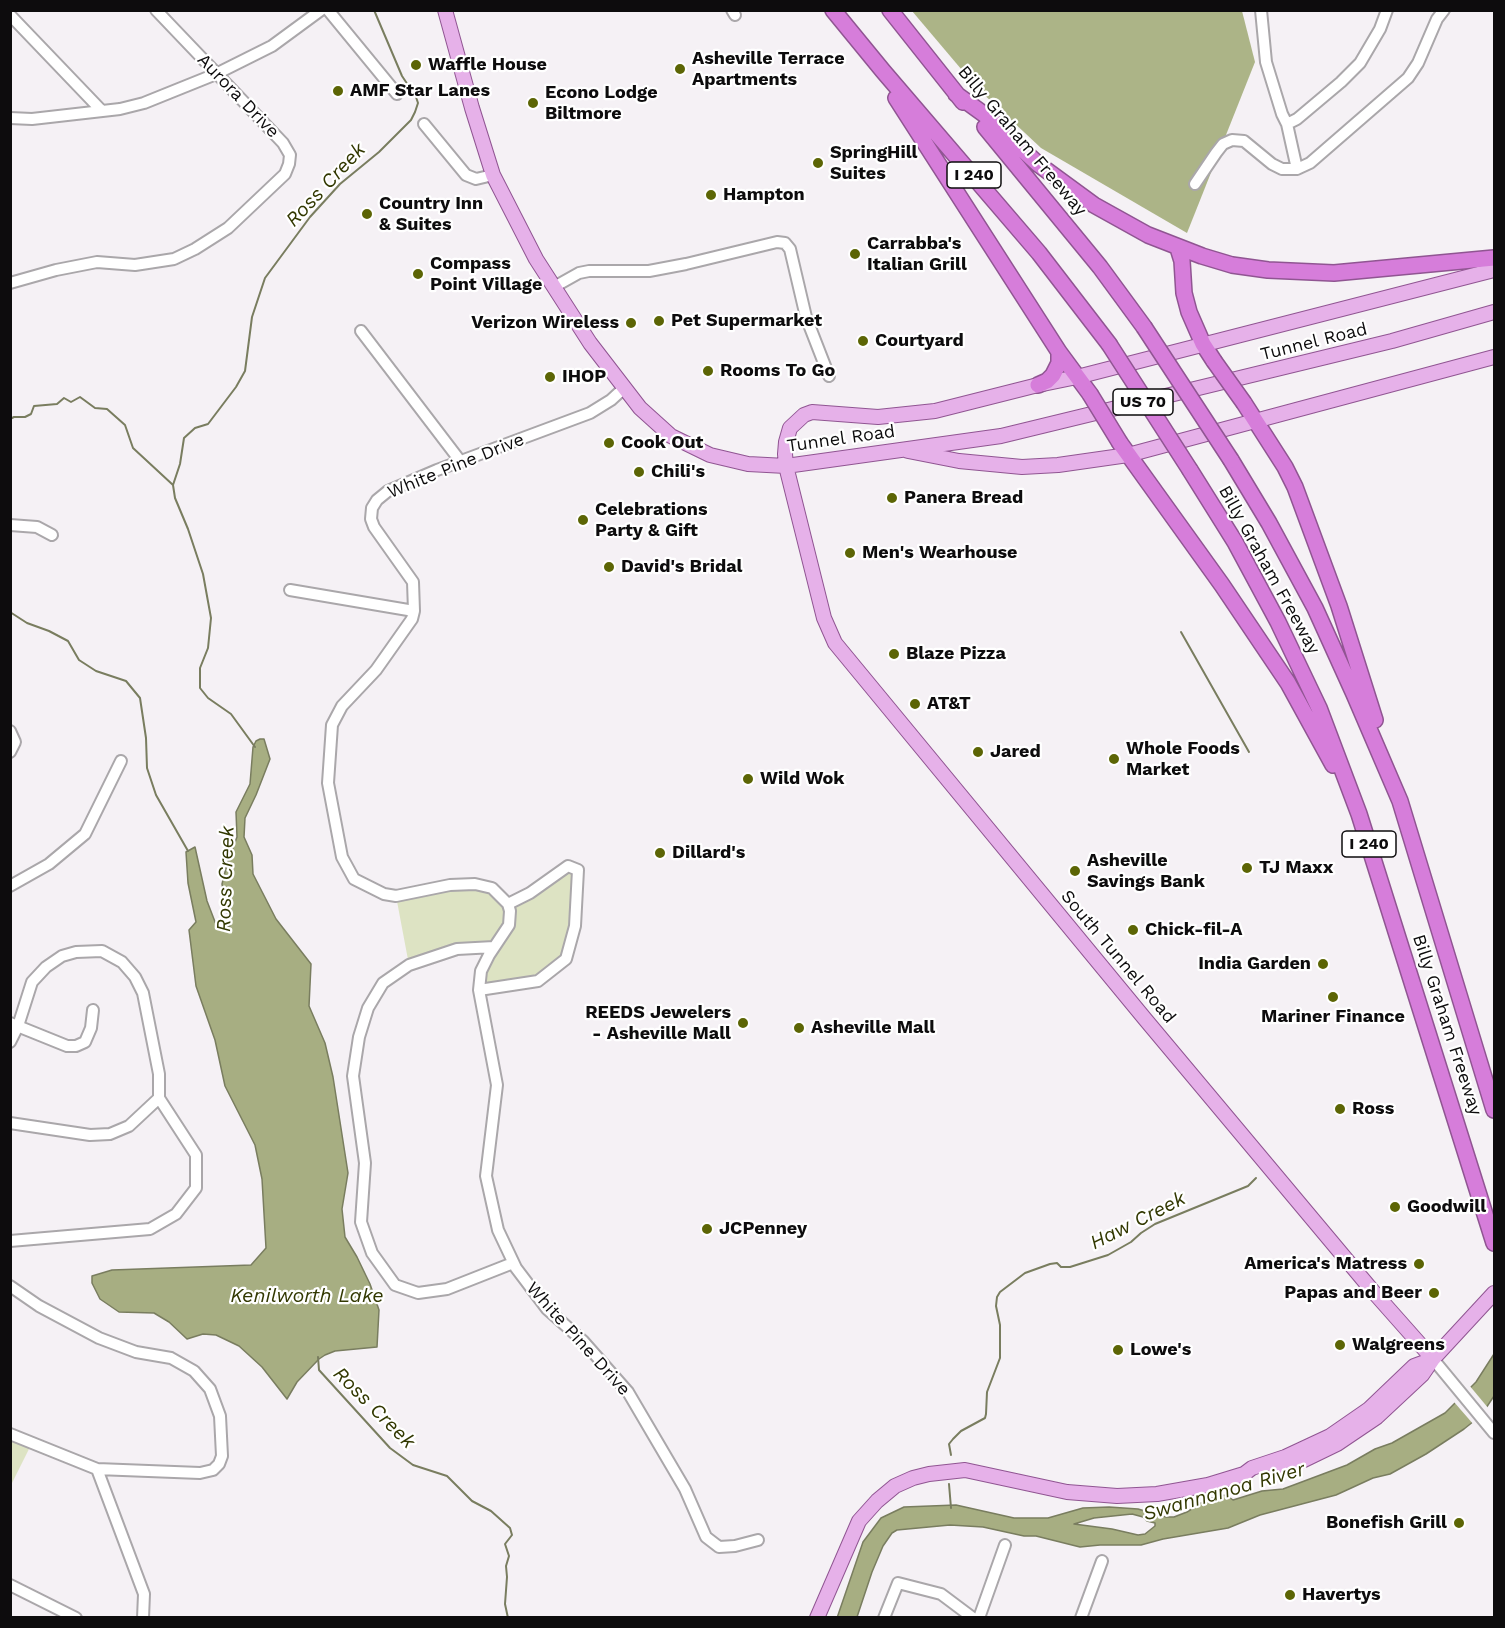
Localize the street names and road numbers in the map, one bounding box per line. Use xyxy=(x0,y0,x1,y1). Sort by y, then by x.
street label: Aurora Drive xyxy=(192,49,284,143)
street label: Billy Graham Freeway xyxy=(953,62,1091,220)
road number: I 240 xyxy=(947,162,1001,188)
street label: Tunnel Road xyxy=(1258,318,1370,366)
road number: US 70 xyxy=(1113,389,1173,415)
street label: Tunnel Road xyxy=(785,421,897,457)
street label: White Pine Drive xyxy=(385,429,527,503)
street label: Billy Graham Freeway xyxy=(1214,482,1324,658)
road number: I 240 xyxy=(1342,831,1396,857)
street label: South Tunnel Road xyxy=(1056,886,1180,1028)
street label: Billy Graham Freeway xyxy=(1408,932,1486,1118)
street label: White Pine Drive xyxy=(521,1278,635,1400)

